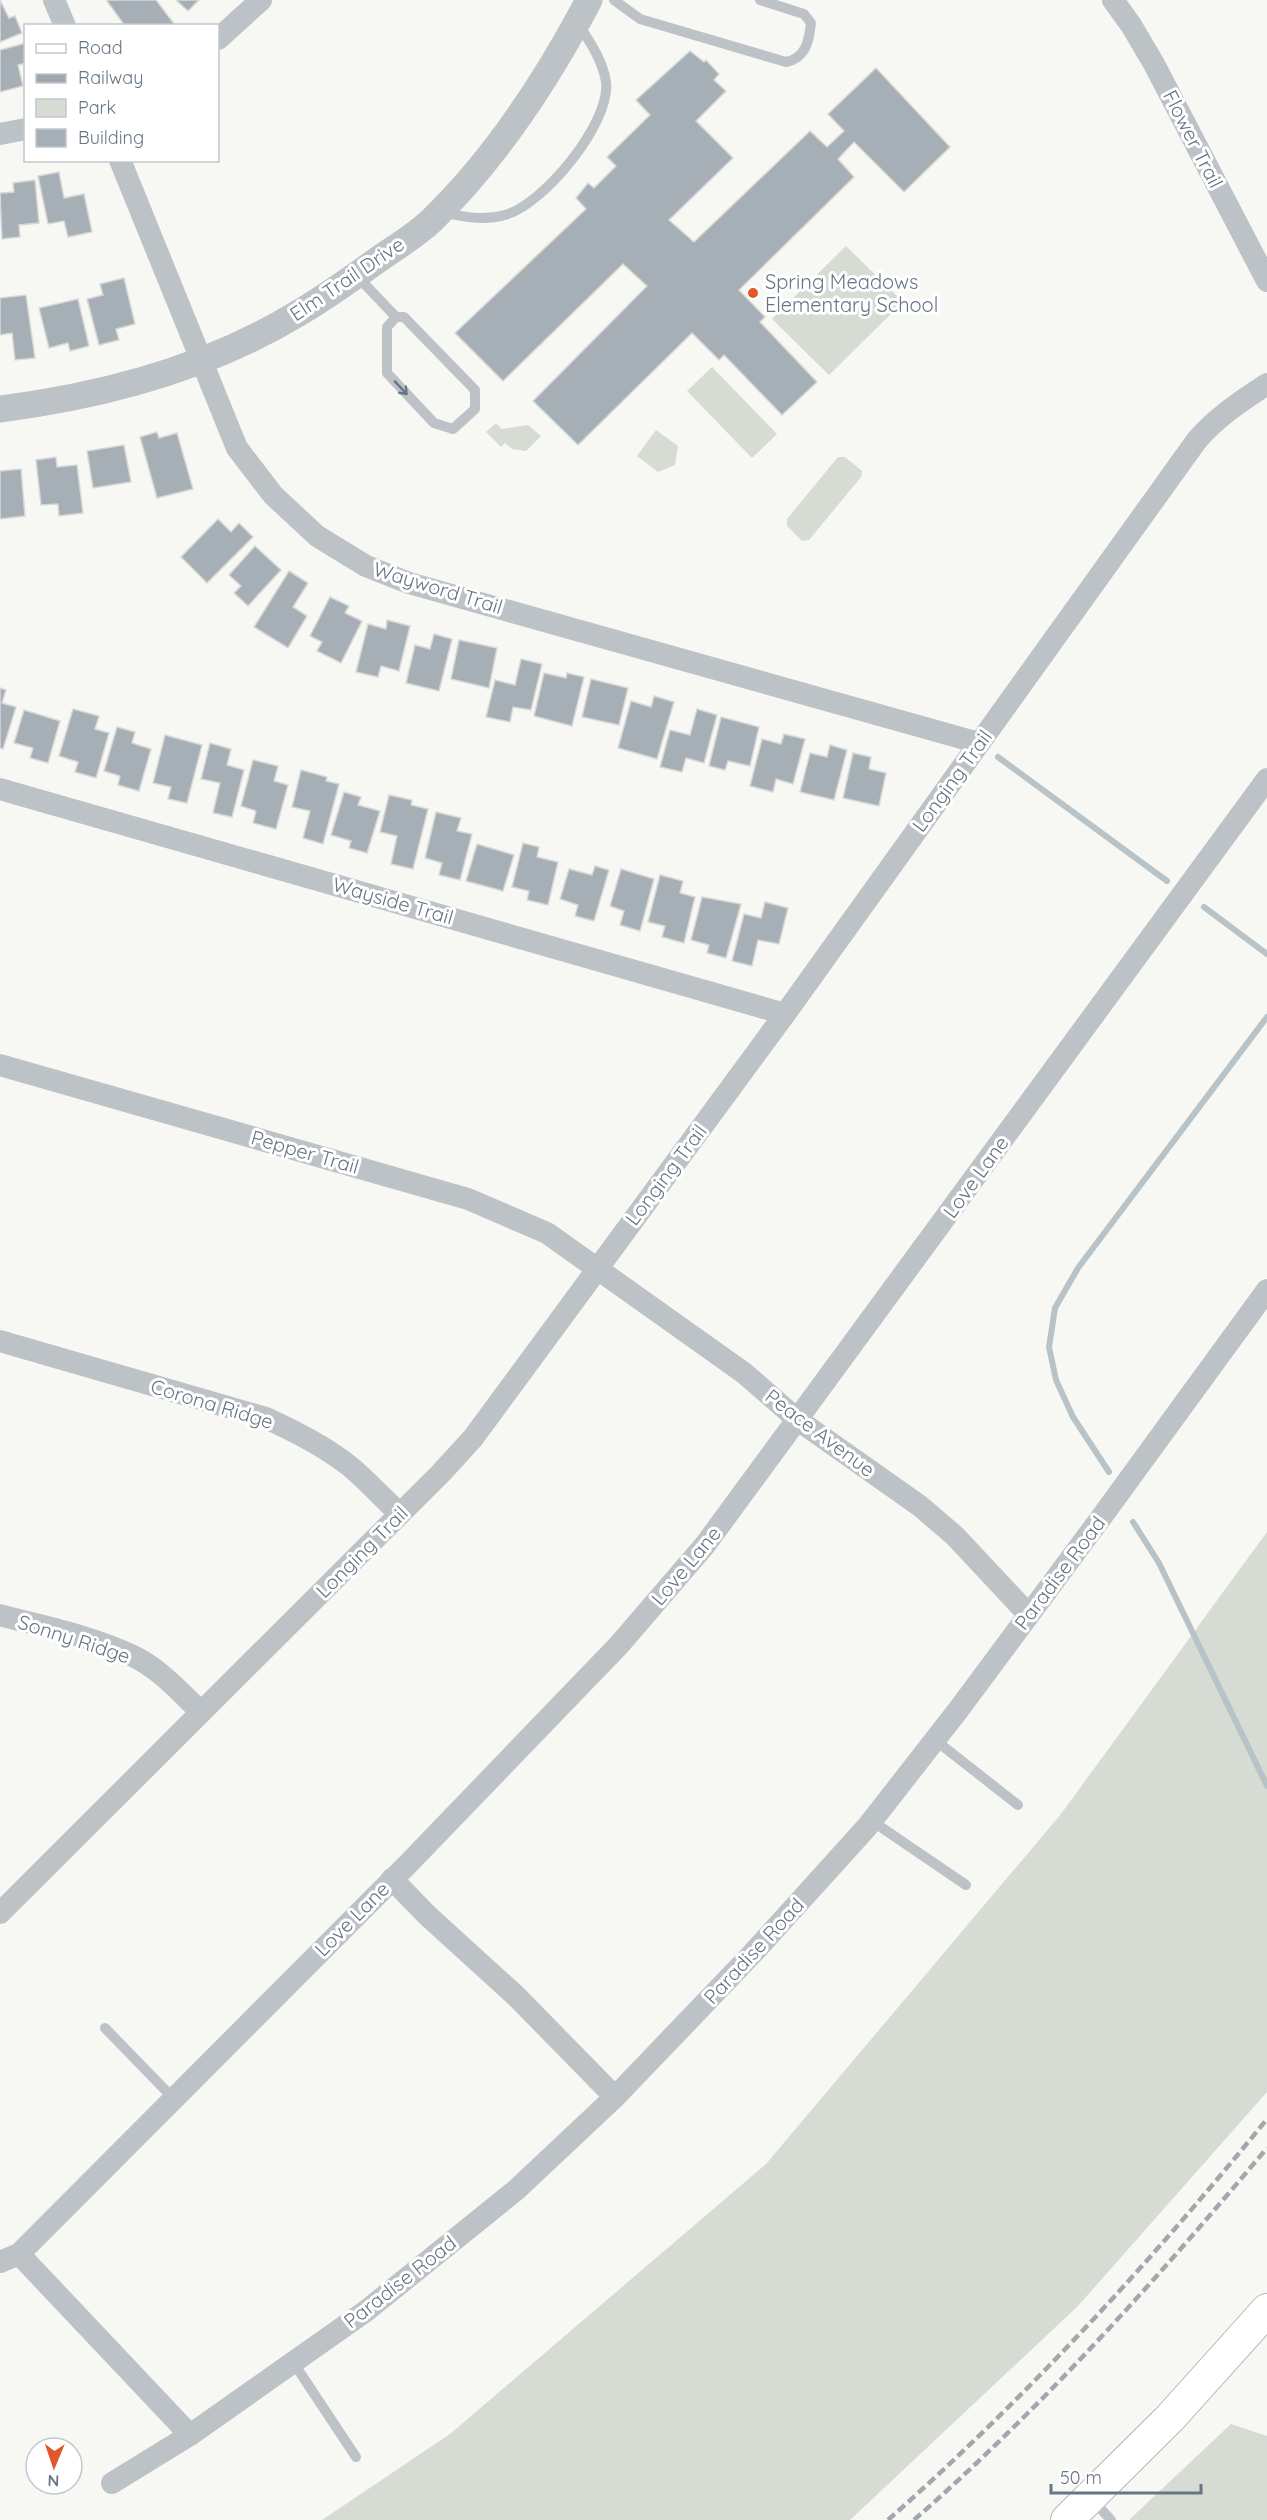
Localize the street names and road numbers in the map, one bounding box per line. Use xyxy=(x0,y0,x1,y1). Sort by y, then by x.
street label: Flower Trail xyxy=(1158,86,1229,192)
street label: Elm Trail Drive xyxy=(285,231,409,326)
street label: Wayword Trail xyxy=(370,556,506,619)
street label: Longing Trail xyxy=(906,725,997,837)
street label: Wayside Trail xyxy=(330,871,456,930)
street label: Longing Trail xyxy=(620,1119,712,1230)
street label: Pepper Trail xyxy=(248,1124,362,1179)
street label: Love Lane xyxy=(937,1131,1014,1223)
street label: Corona Ridge xyxy=(148,1373,276,1434)
street label: Peace Avenue xyxy=(761,1383,880,1482)
street label: Longing Trail xyxy=(310,1500,413,1603)
street label: Paradise Road xyxy=(1009,1511,1110,1634)
street label: Love Lane xyxy=(645,1521,726,1610)
street label: Sonny Ridge xyxy=(15,1609,133,1668)
street label: Love Lane xyxy=(309,1876,394,1961)
street label: Paradise Road xyxy=(698,1893,809,2009)
street label: Paradise Road xyxy=(339,2230,461,2333)

